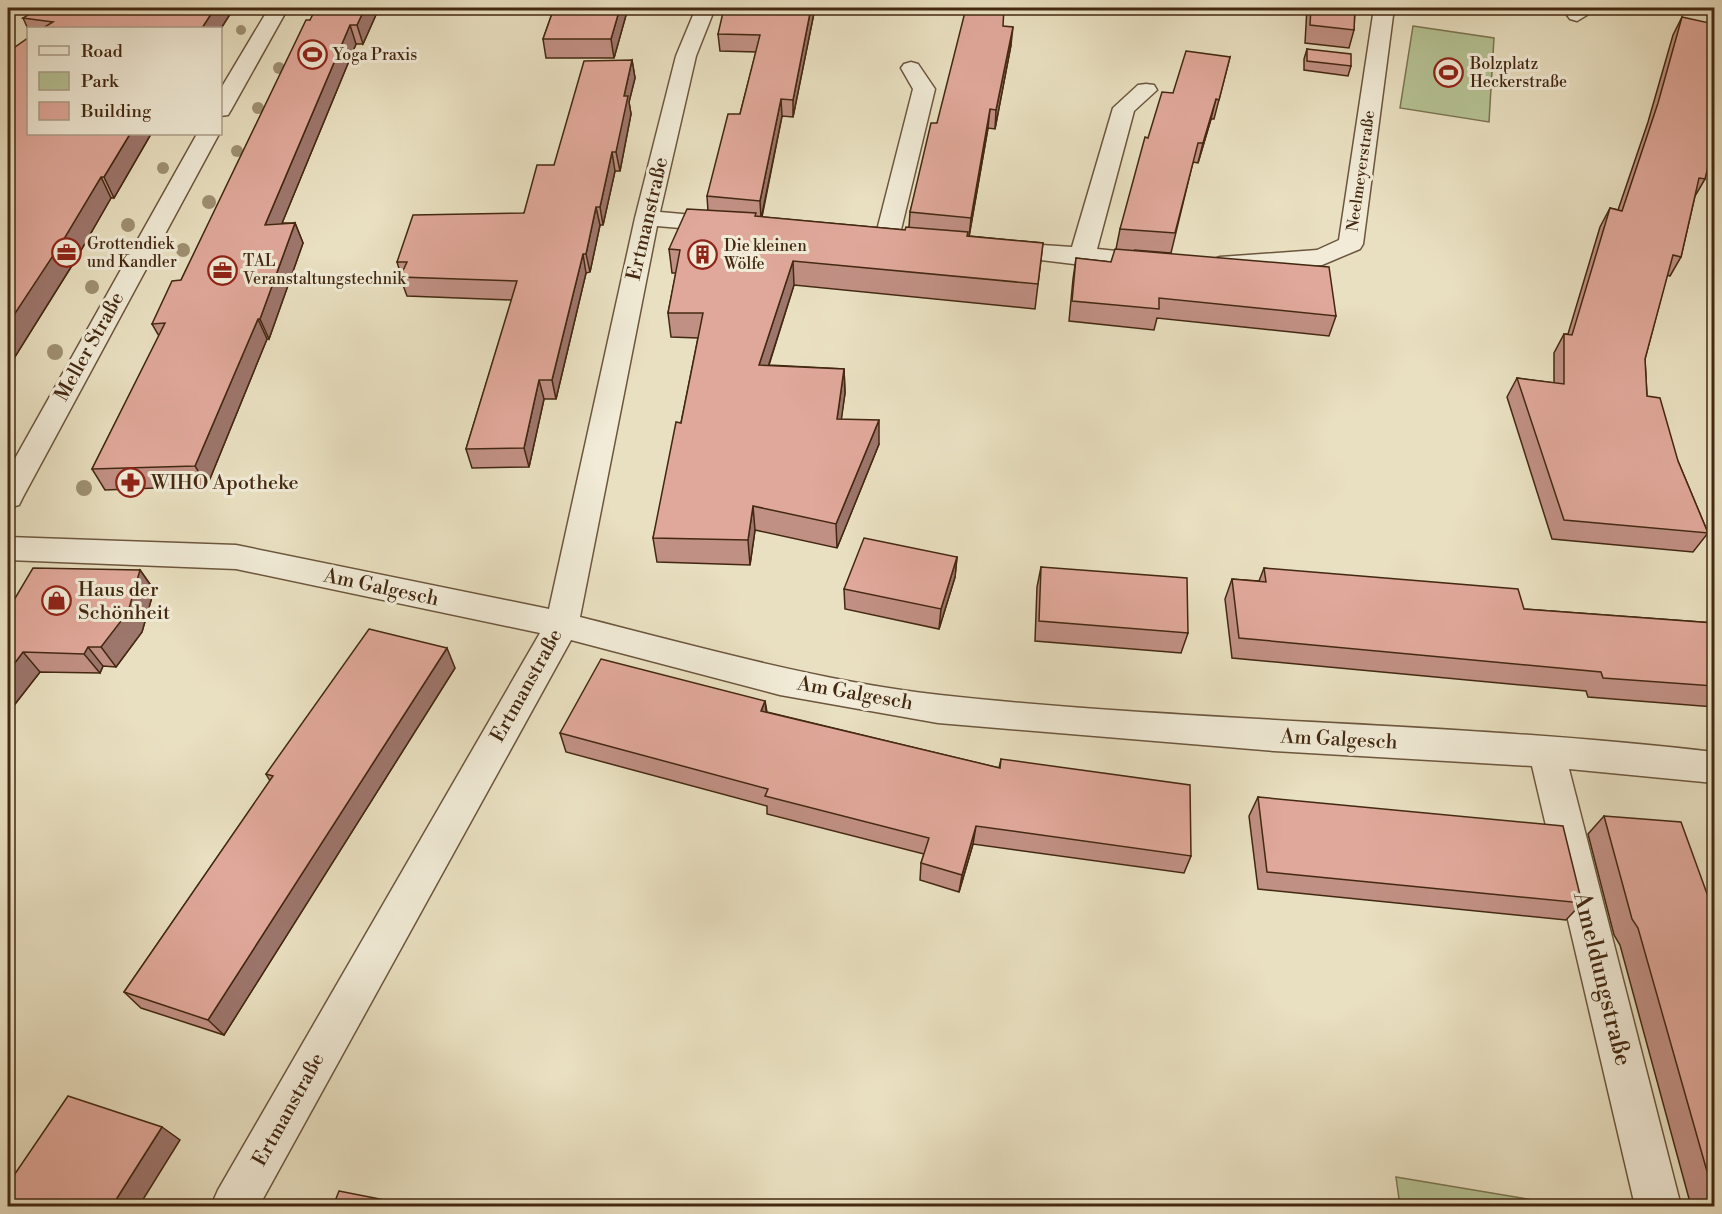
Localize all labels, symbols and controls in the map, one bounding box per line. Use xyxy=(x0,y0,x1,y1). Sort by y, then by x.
legend xyxy=(27,27,222,135)
sports icon: Yoga Praxis xyxy=(296,39,328,71)
text: Road xyxy=(81,40,124,63)
place label: Yoga Praxis xyxy=(332,45,417,65)
place label: Bolzplatz Heckerstraße xyxy=(1469,54,1567,92)
sports icon: Bolzplatz Heckerstraße xyxy=(1433,57,1465,89)
text: Park xyxy=(81,70,120,93)
text: Building xyxy=(80,100,152,123)
street label: Neelmeyerstraße xyxy=(1343,109,1379,233)
street label: Ertmanstraße xyxy=(622,155,674,283)
place label: Grottendiek und Kandler xyxy=(87,234,177,272)
place label: Die kleinen Wölfe xyxy=(723,236,807,274)
office icon: Grottendiek und Kandler xyxy=(50,237,82,269)
building icon: Die kleinen Wölfe xyxy=(687,239,719,271)
place label: TAL Veranstaltungstechnik xyxy=(242,251,407,289)
office icon: TAL Veranstaltungstechnik xyxy=(206,254,238,286)
street label: Meller Straße xyxy=(50,288,130,406)
pharmacy icon: WIHO Apotheke xyxy=(114,467,146,499)
place label: WIHO Apotheke xyxy=(150,471,299,496)
street label: Am Galgesch xyxy=(320,563,441,612)
place label: Haus der Schönheit xyxy=(78,578,170,626)
shop icon: Haus der Schönheit xyxy=(41,585,73,617)
street label: Ertmanstraße xyxy=(486,625,568,747)
street label: Am Galgesch xyxy=(794,671,915,716)
street label: Am Galgesch xyxy=(1279,724,1398,756)
street label: Ameldungstraße xyxy=(1566,888,1638,1069)
street label: Ertmanstraße xyxy=(248,1049,330,1171)

